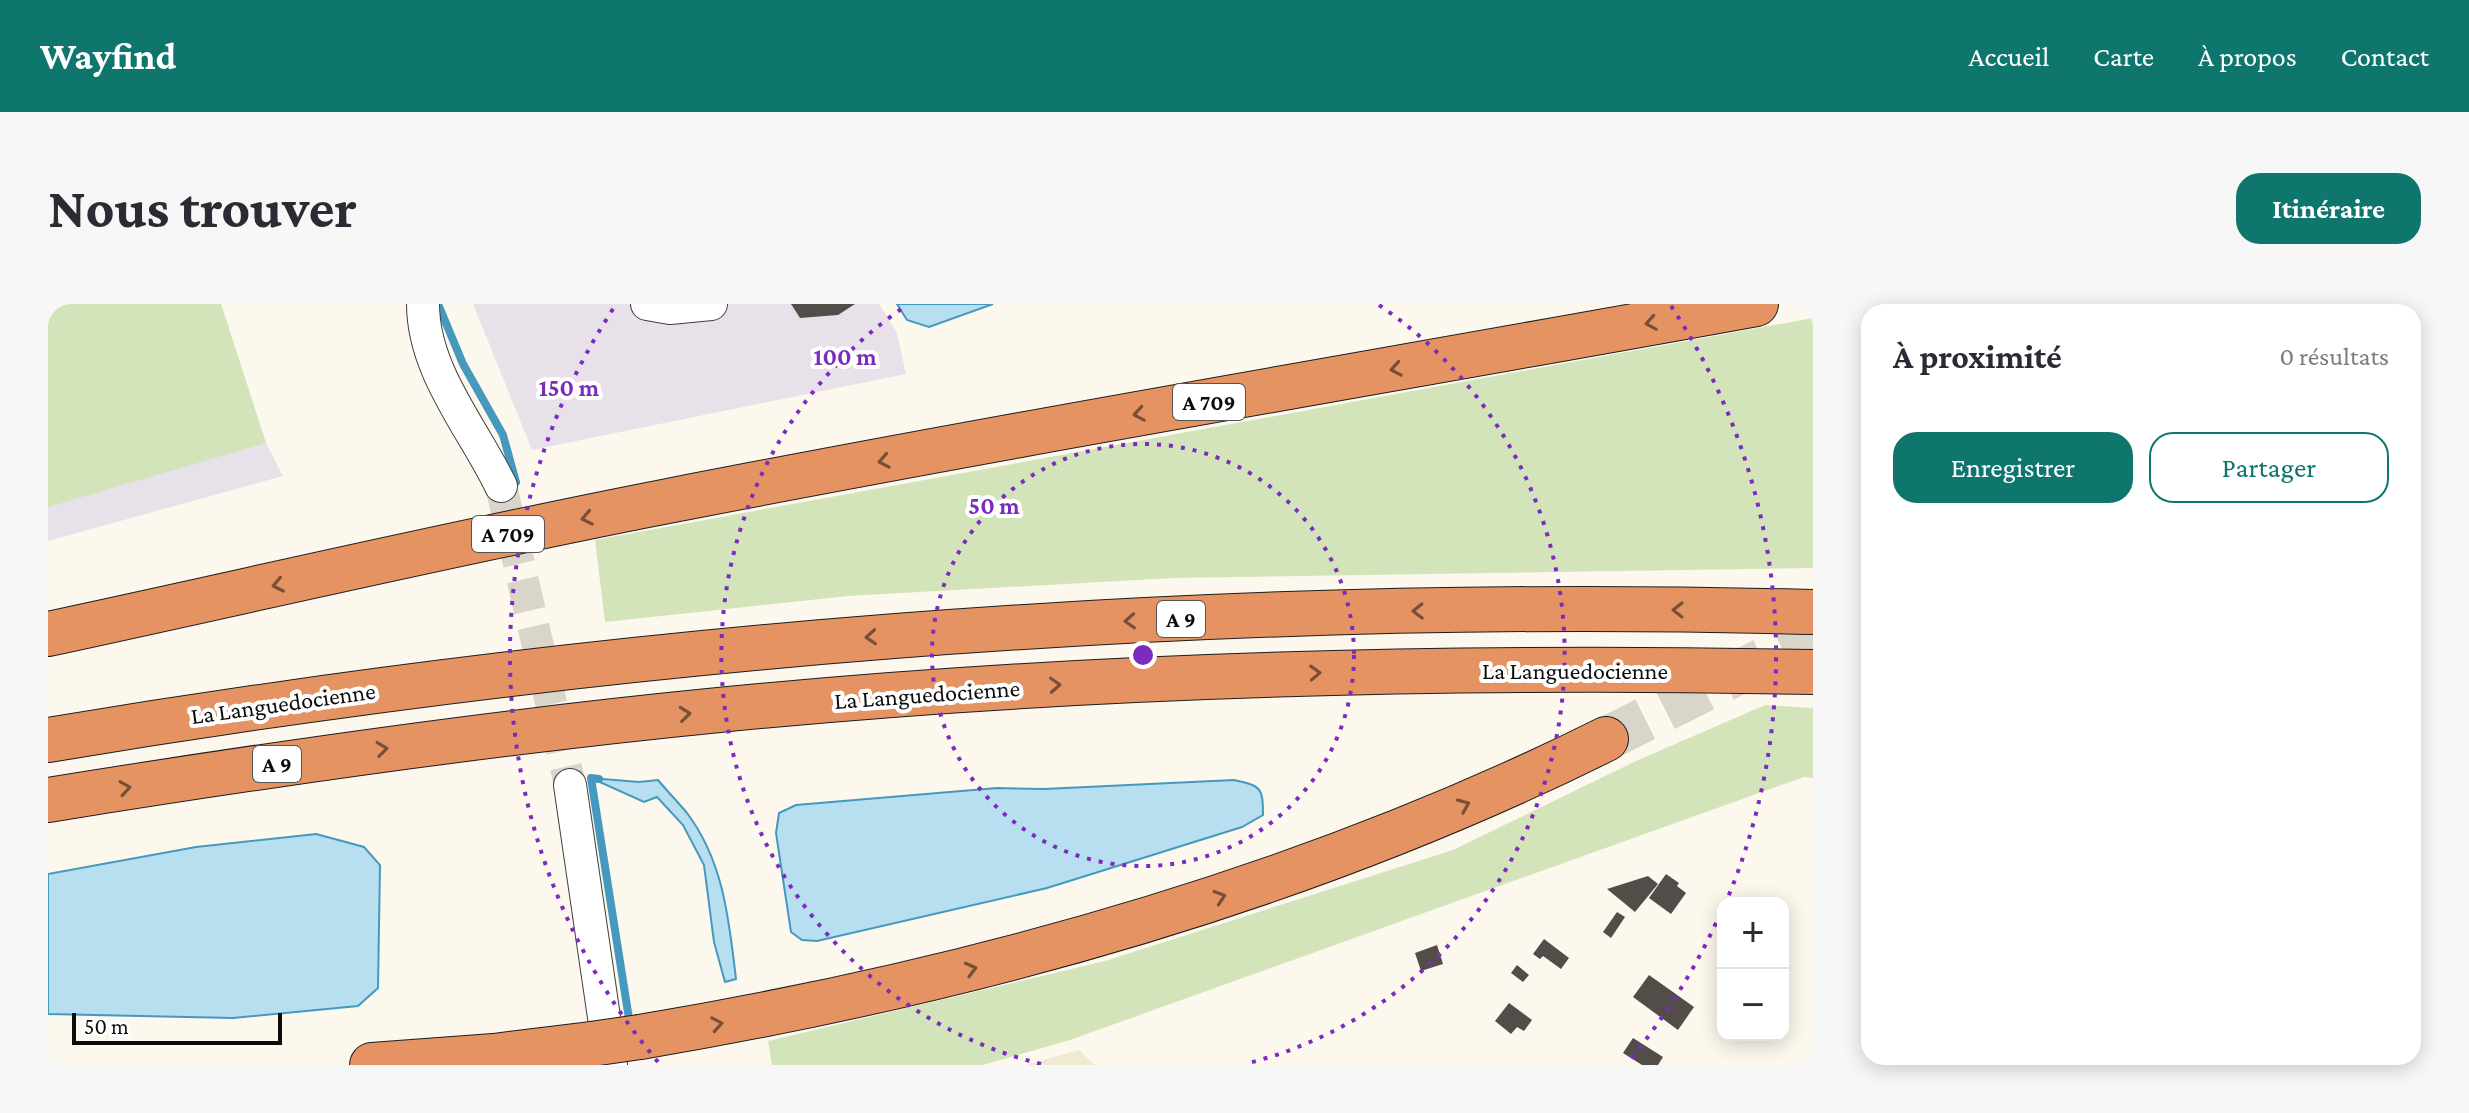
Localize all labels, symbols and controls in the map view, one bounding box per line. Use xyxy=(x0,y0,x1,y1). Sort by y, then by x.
text: Wayfind xyxy=(40,35,176,77)
text: Accueil xyxy=(1969,41,2049,72)
text: Carte xyxy=(2093,41,2154,72)
text: À propos xyxy=(2198,41,2297,72)
text: Contact xyxy=(2341,41,2429,72)
button: Itinéraire xyxy=(2236,173,2421,244)
text: Nous trouver xyxy=(48,177,357,239)
one-way arrow xyxy=(1645,313,1658,330)
text: À proximité xyxy=(1893,338,2062,375)
text: 0 résultats xyxy=(2279,342,2389,371)
text: 100 m xyxy=(813,343,877,370)
one-way arrow xyxy=(1389,360,1402,377)
text: 150 m xyxy=(539,374,600,401)
road number: A 709 xyxy=(1173,384,1245,420)
one-way arrow xyxy=(1133,405,1146,422)
button: Enregistrer xyxy=(1893,432,2133,503)
button: Partager xyxy=(2149,432,2389,503)
one-way arrow xyxy=(877,451,890,468)
text: 50 m xyxy=(968,492,1020,519)
one-way arrow xyxy=(580,508,594,525)
road number: A 709 xyxy=(472,516,544,552)
one-way arrow xyxy=(271,576,285,593)
road number: A 9 xyxy=(1157,601,1205,637)
one-way arrow xyxy=(1671,601,1684,619)
one-way arrow xyxy=(1411,602,1424,620)
one-way arrow xyxy=(1123,612,1136,629)
one-way arrow xyxy=(864,628,877,645)
centre of rings xyxy=(1129,641,1157,669)
street label: La Languedocienne xyxy=(1482,657,1668,684)
one-way arrow xyxy=(1309,665,1322,682)
street label: La Languedocienne xyxy=(833,674,1021,714)
street label: La Languedocienne xyxy=(189,677,377,729)
one-way arrow xyxy=(1049,677,1062,694)
one-way arrow xyxy=(679,705,692,722)
one-way arrow xyxy=(375,741,389,758)
road number: A 9 xyxy=(253,746,301,782)
one-way arrow xyxy=(118,780,132,797)
one-way arrow xyxy=(1456,799,1470,815)
one-way arrow xyxy=(1213,890,1227,906)
map controls xyxy=(1717,897,1789,1041)
button: + xyxy=(1717,897,1789,969)
one-way arrow xyxy=(963,962,977,979)
button: − xyxy=(1717,969,1789,1041)
scale bar xyxy=(72,1009,282,1045)
text: 50 m xyxy=(84,1014,129,1039)
one-way arrow xyxy=(710,1016,723,1033)

